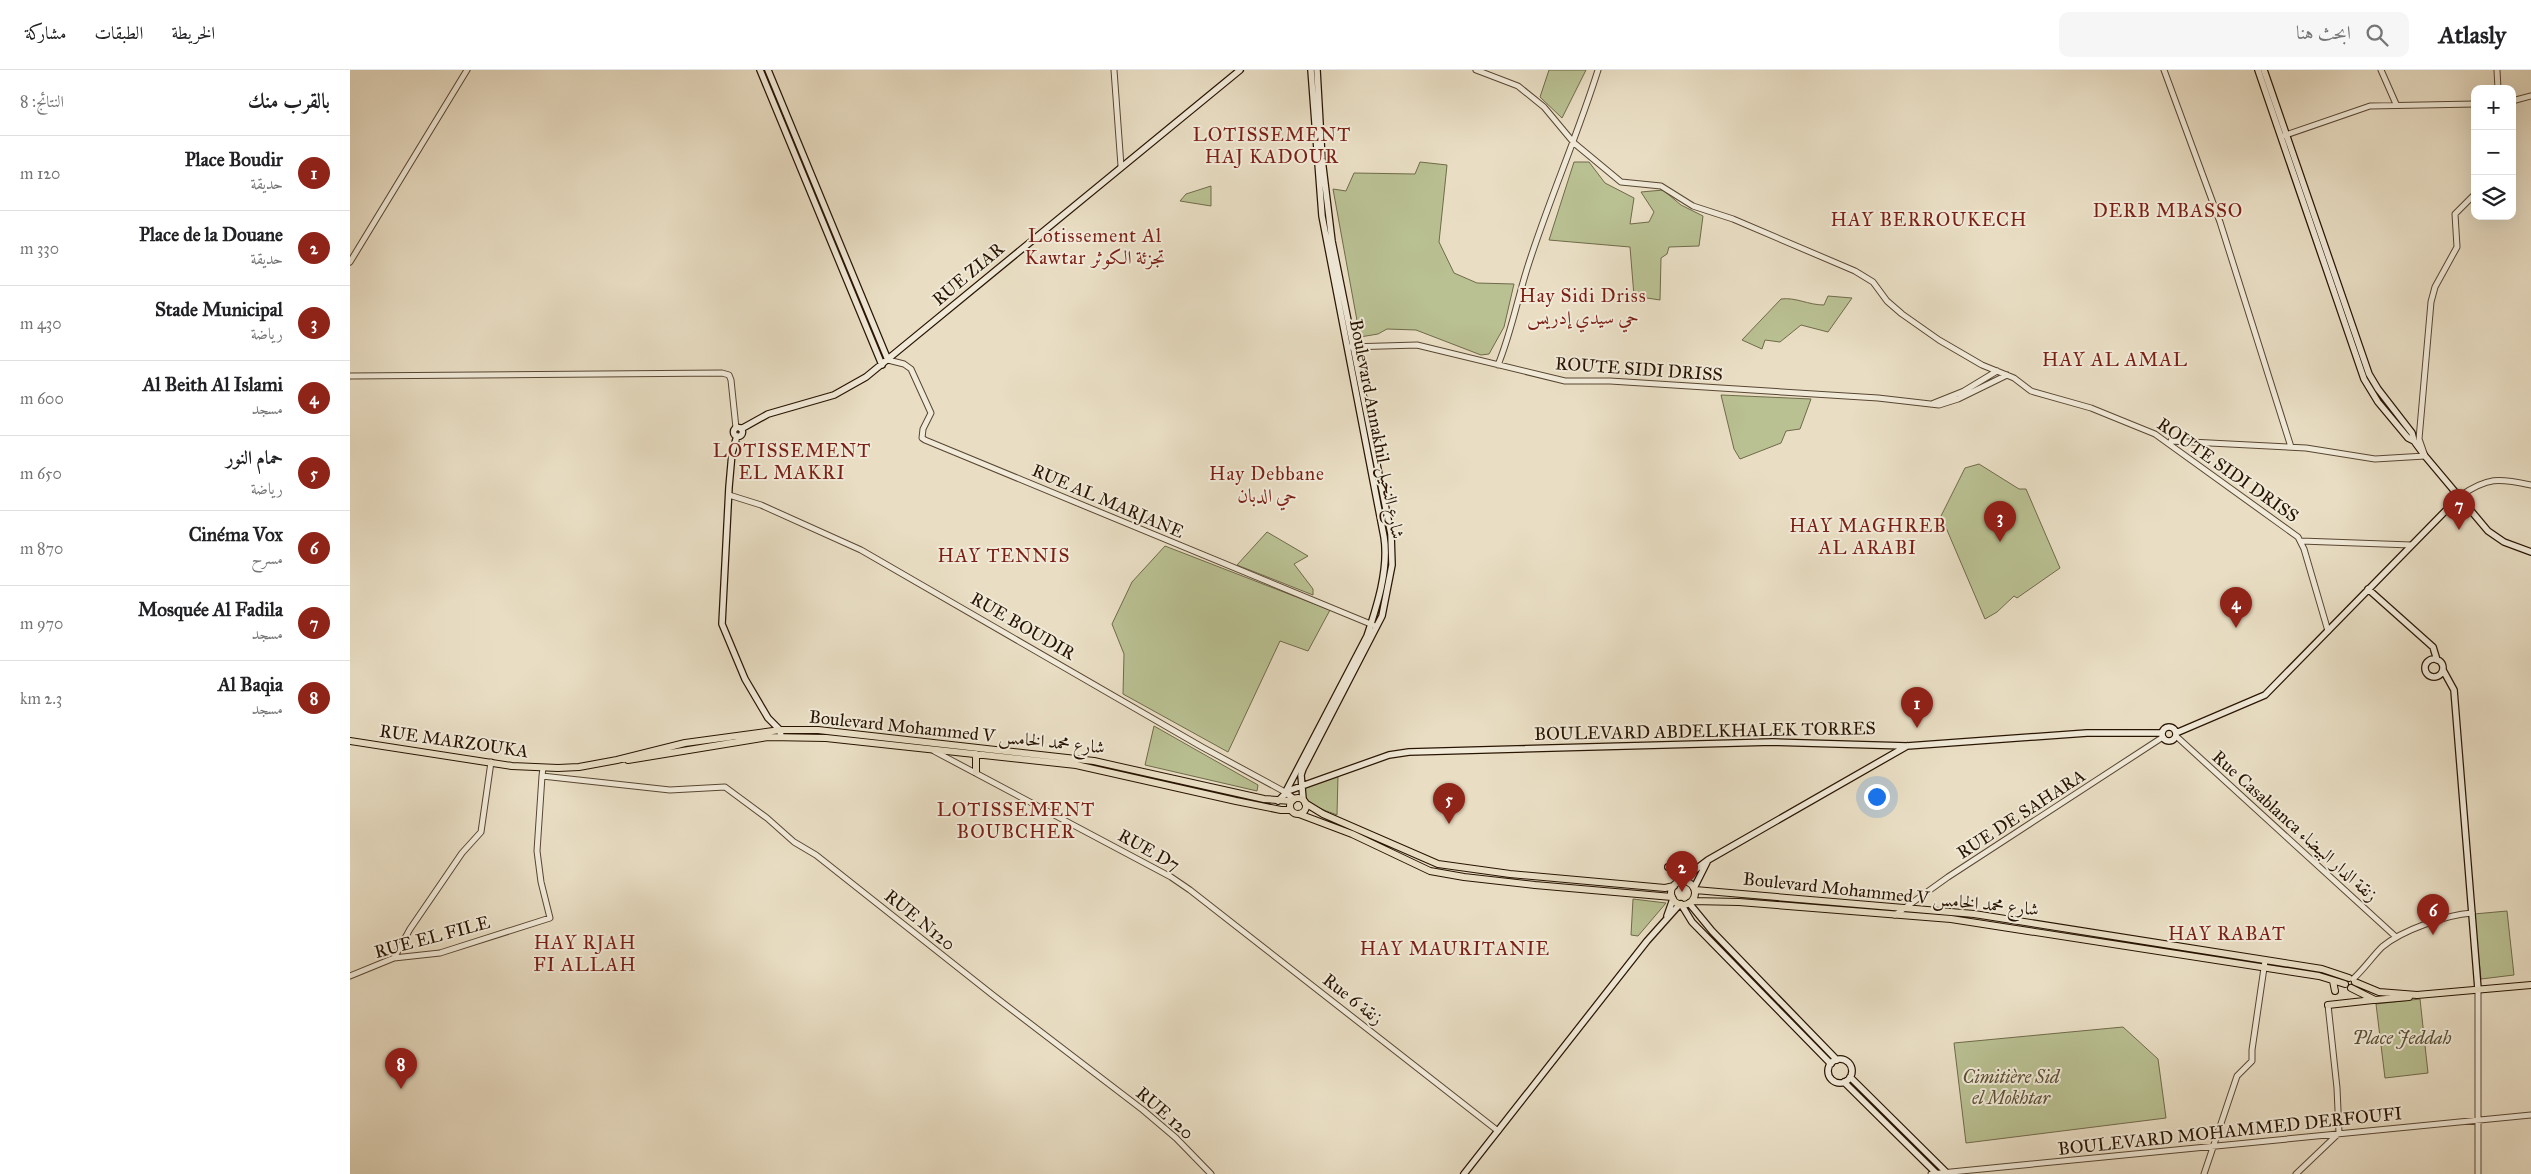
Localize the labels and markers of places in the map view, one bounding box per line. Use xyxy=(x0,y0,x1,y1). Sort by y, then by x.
pin: 7 xyxy=(2443,489,2475,530)
pin: 3 xyxy=(1984,501,2016,542)
pin: 4 xyxy=(2220,587,2252,628)
pin: 1 xyxy=(1901,687,1933,728)
pin: 5 xyxy=(1433,783,1465,824)
pin: 2 xyxy=(1666,851,1698,892)
pin: 6 xyxy=(2417,894,2449,935)
pin: 8 xyxy=(385,1048,417,1089)

